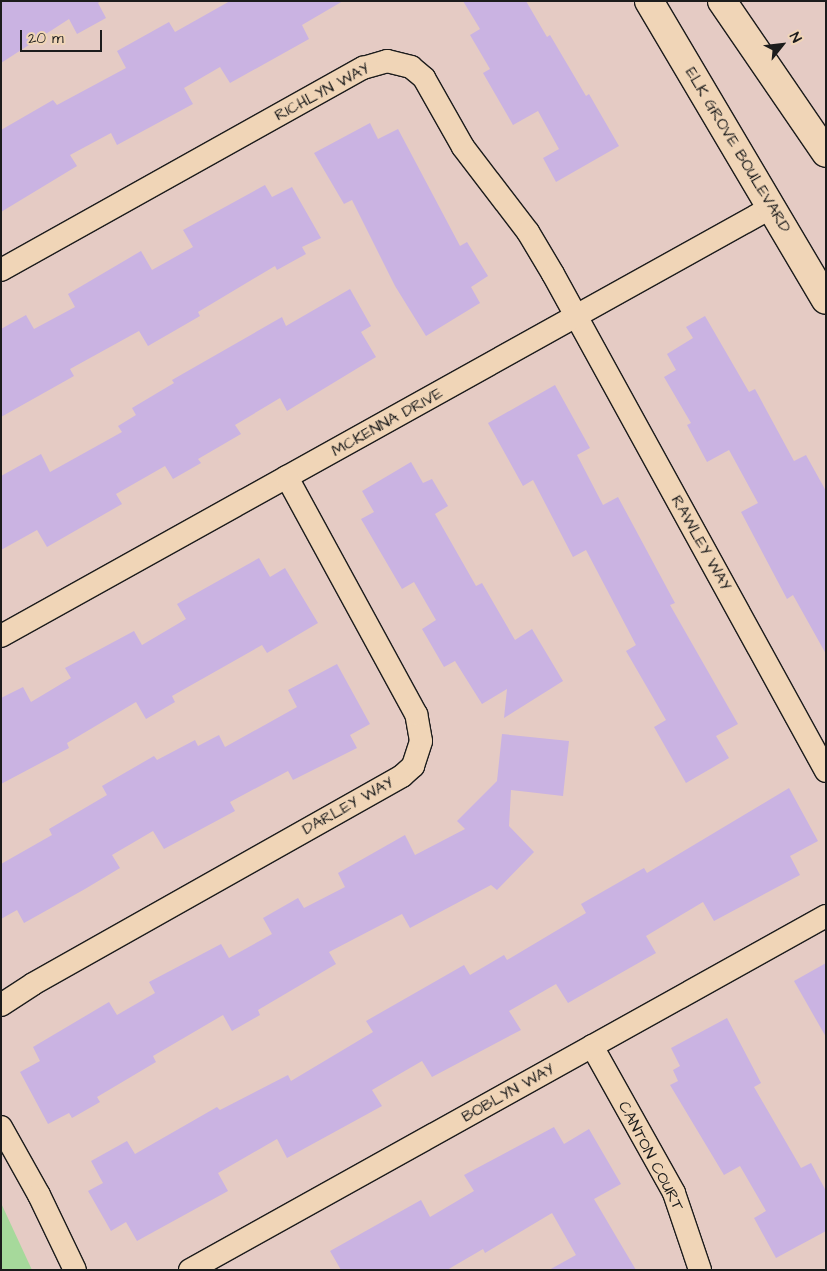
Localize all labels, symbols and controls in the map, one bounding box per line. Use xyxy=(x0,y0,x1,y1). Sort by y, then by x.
scale bar xyxy=(22,20,105,52)
north arrow xyxy=(757,20,807,70)
text: 20 m xyxy=(28,28,64,49)
text: N xyxy=(784,29,806,46)
street label: RICHLYN WAY xyxy=(271,59,373,125)
street label: ELK GROVE BOULEVARD xyxy=(681,64,795,236)
street label: MCKENNA DRIVE xyxy=(328,384,446,460)
street label: RAWLEY WAY xyxy=(667,492,735,594)
street label: DARLEY WAY xyxy=(299,773,397,839)
street label: BOBLYN WAY xyxy=(458,1060,558,1126)
street label: CANTON COURT xyxy=(614,1098,688,1214)

